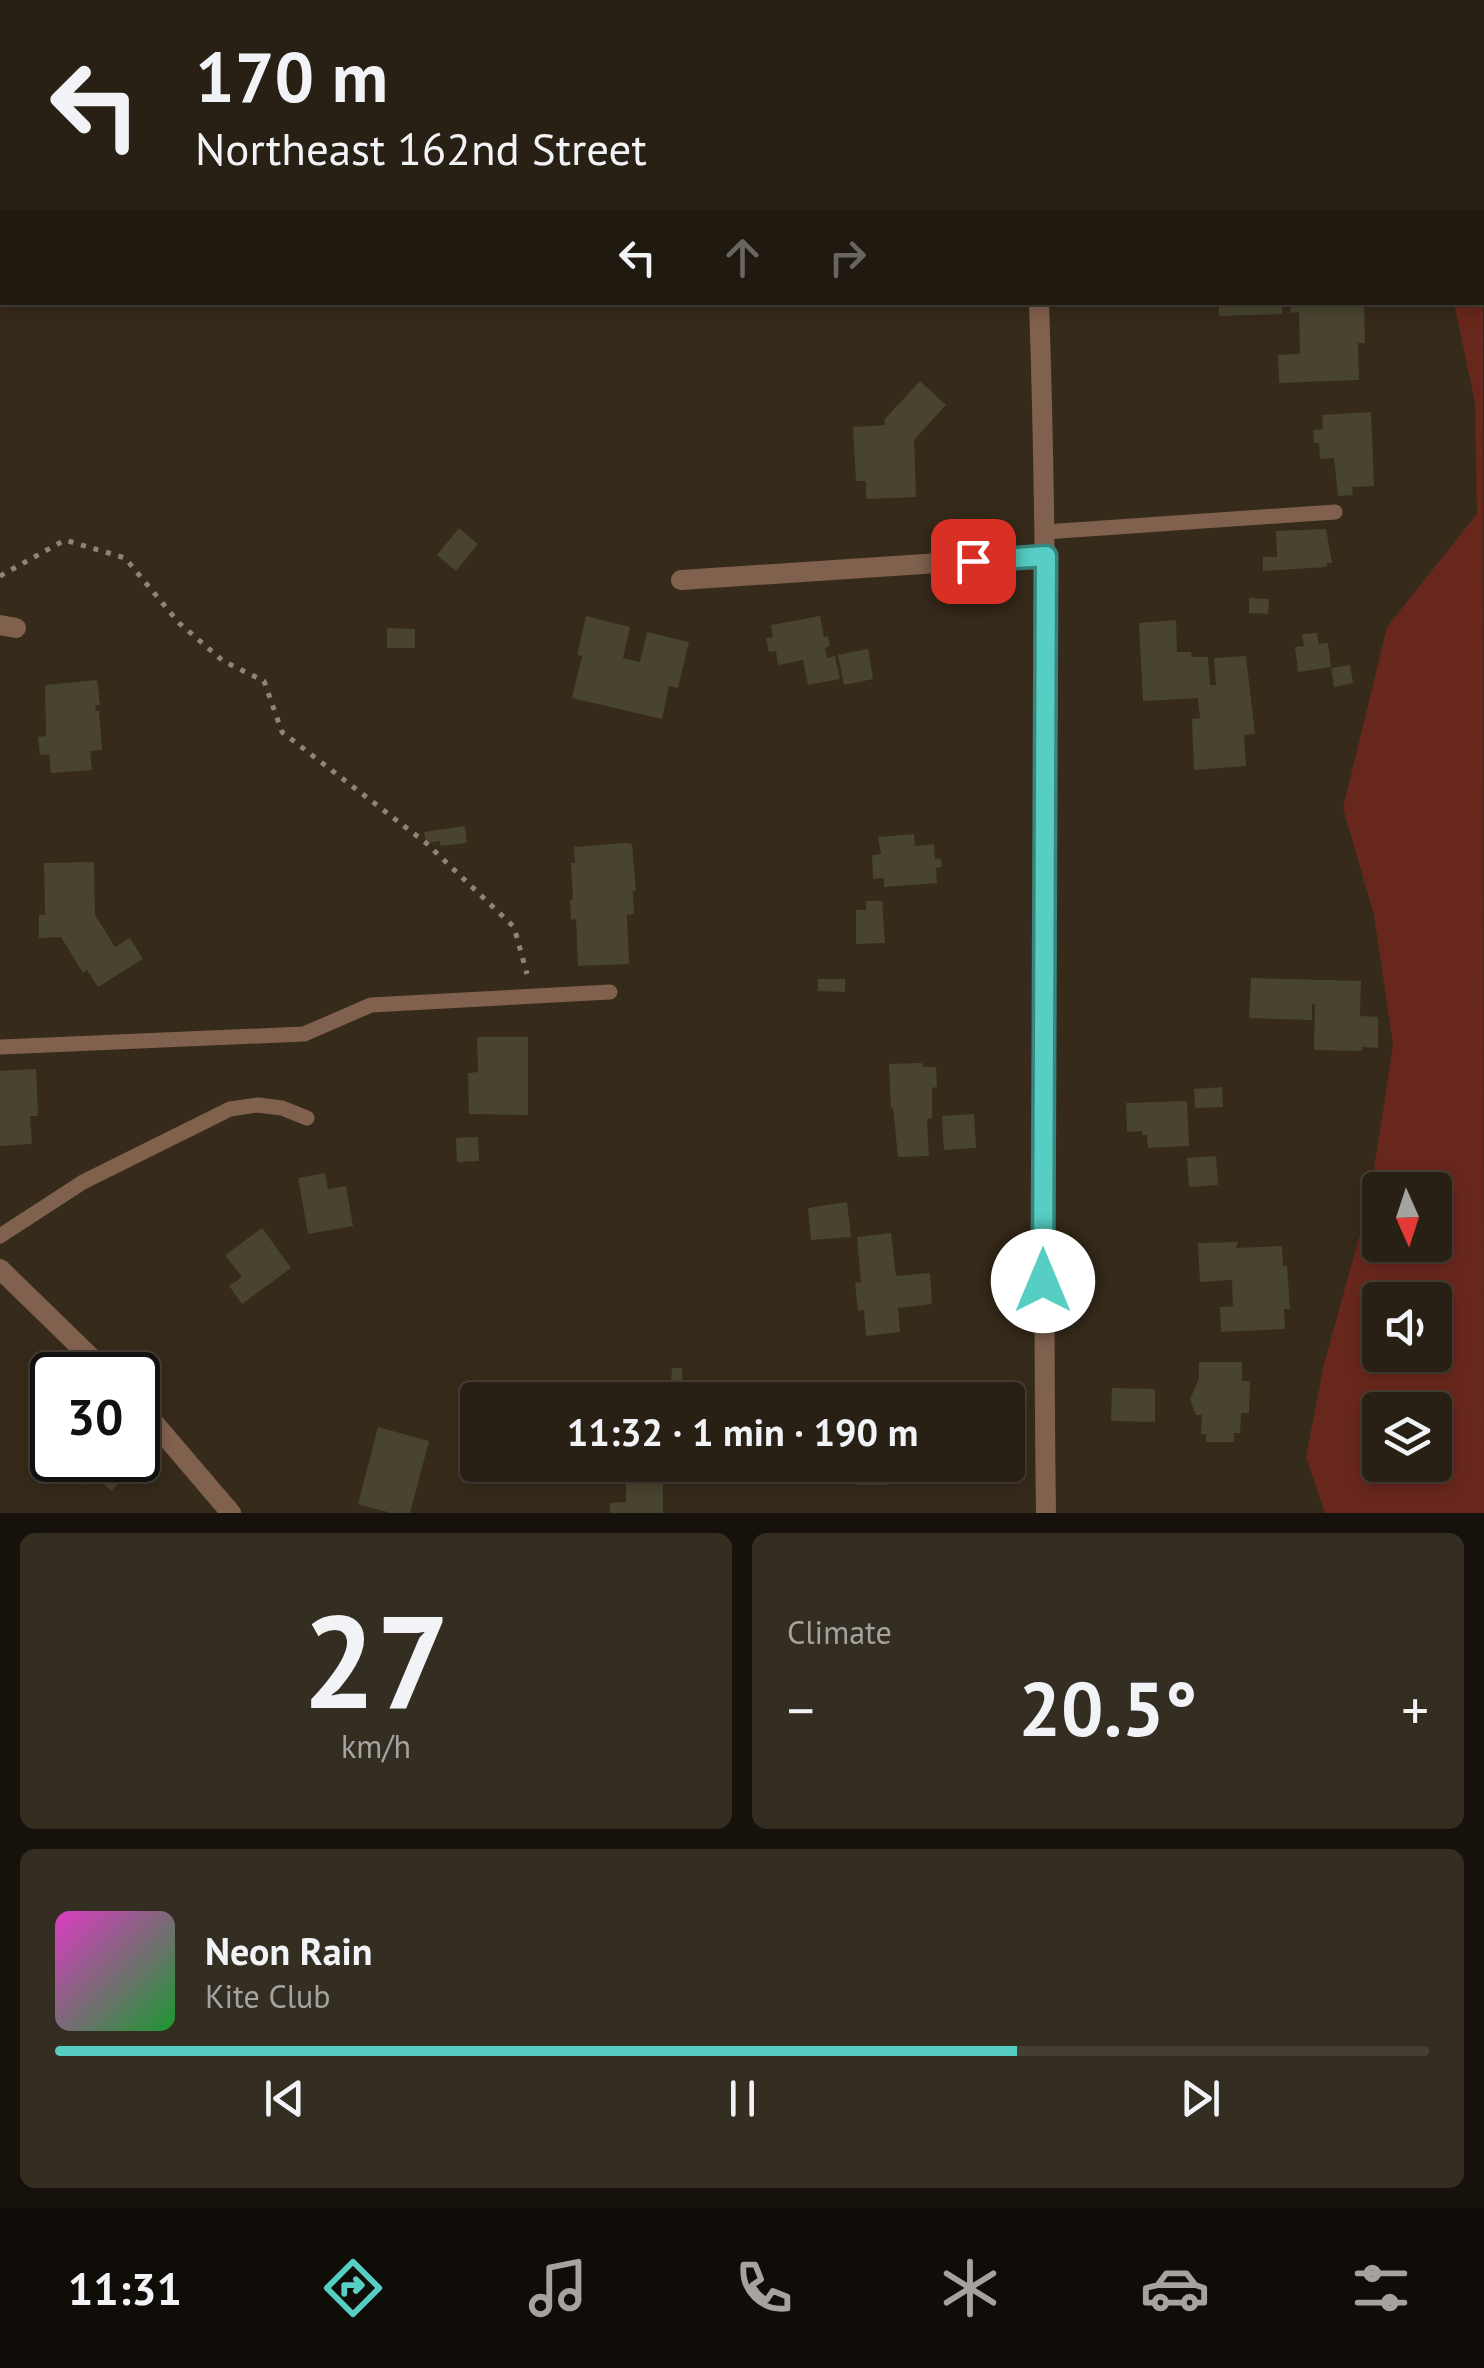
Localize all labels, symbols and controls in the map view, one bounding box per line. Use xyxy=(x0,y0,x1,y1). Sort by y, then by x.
text: 170 m xyxy=(195,31,388,121)
icon: left xyxy=(30,40,160,170)
text: Northeast 162nd Street xyxy=(195,119,647,177)
icon: left xyxy=(610,230,665,285)
icon: ahead xyxy=(715,230,770,285)
icon: right xyxy=(820,230,875,285)
pin xyxy=(931,519,1016,604)
icon: arrive xyxy=(946,534,1001,589)
north arrow xyxy=(1362,1172,1452,1262)
map controls xyxy=(1362,1172,1452,1482)
position arrow xyxy=(991,1229,1095,1333)
button: sound xyxy=(1362,1282,1452,1372)
speed limit sign: 30 xyxy=(30,1352,160,1482)
button: layers xyxy=(1362,1392,1452,1482)
text: 11:32 · 1 min · 190 m xyxy=(567,1407,918,1456)
text: 27 xyxy=(302,1576,450,1744)
text: Climate xyxy=(787,1611,892,1653)
text: 20.5° xyxy=(1019,1660,1197,1757)
text: − xyxy=(787,1674,815,1745)
text: + xyxy=(1401,1674,1429,1745)
text: km/h xyxy=(341,1725,411,1767)
text: Neon Rain xyxy=(205,1926,372,1975)
text: Kite Club xyxy=(205,1975,331,2017)
icon: previous xyxy=(257,2071,312,2126)
icon: pause xyxy=(715,2071,770,2126)
icon: next xyxy=(1173,2071,1228,2126)
icon: directions xyxy=(318,2253,388,2323)
icon: music xyxy=(523,2253,593,2323)
icon: phone xyxy=(729,2253,799,2323)
icon: climate xyxy=(935,2253,1005,2323)
icon: car xyxy=(1140,2253,1210,2323)
icon: filters xyxy=(1346,2253,1416,2323)
text: 11:31 xyxy=(68,2259,182,2317)

